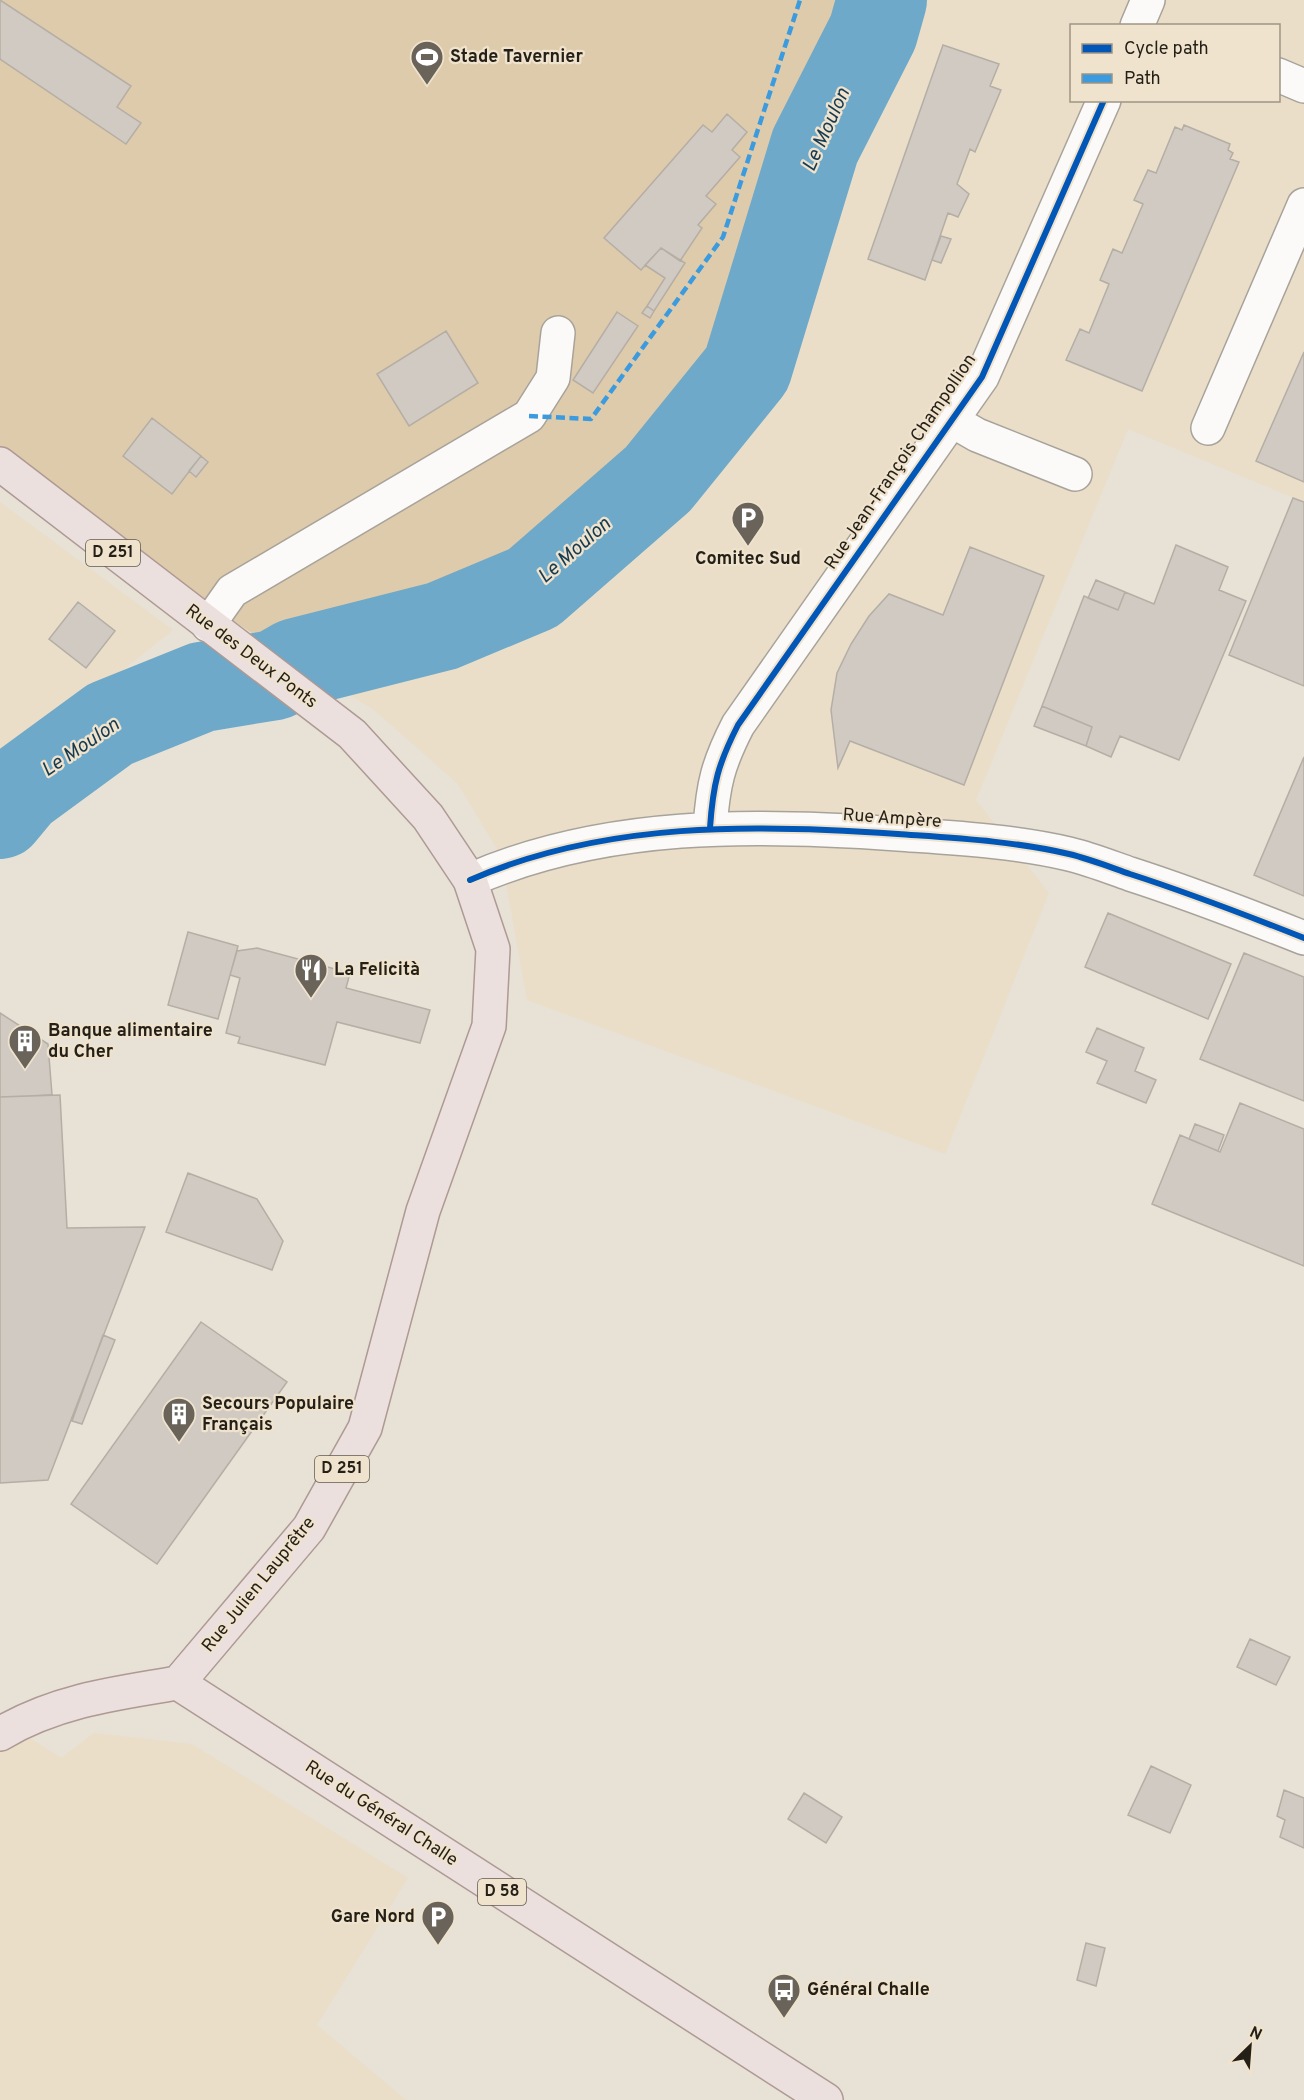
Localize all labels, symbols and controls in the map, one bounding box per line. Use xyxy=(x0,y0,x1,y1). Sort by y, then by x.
legend xyxy=(1070,24,1280,102)
text: Cycle path xyxy=(1124,38,1209,61)
sports icon: Stade Tavernier xyxy=(409,39,445,86)
place label: Stade Tavernier xyxy=(450,46,583,69)
text: Path xyxy=(1124,68,1161,91)
water label: Le Moulon xyxy=(797,84,857,176)
street label: Rue Jean-François Champollion xyxy=(820,350,982,574)
parking icon: Comitec Sud xyxy=(730,500,766,547)
water label: Le Moulon xyxy=(533,512,617,590)
road number: D 251 xyxy=(86,540,140,566)
place label: Comitec Sud xyxy=(695,548,801,571)
street label: Rue des Deux Ponts xyxy=(180,600,322,714)
water label: Le Moulon xyxy=(37,712,125,784)
street label: Rue Ampère xyxy=(842,804,942,834)
restaurant icon: La Felicità xyxy=(293,952,329,999)
place label: La Felicità xyxy=(334,959,420,982)
place label: Banque alimentaire du Cher xyxy=(48,1020,213,1064)
building icon: Banque alimentaire du Cher xyxy=(7,1023,43,1070)
place label: Secours Populaire Français xyxy=(202,1393,354,1437)
building icon: Secours Populaire Français xyxy=(161,1396,197,1443)
road number: D 251 xyxy=(315,1456,369,1482)
street label: Rue Julien Lauprêtre xyxy=(197,1512,321,1658)
street label: Rue du Général Challe xyxy=(300,1756,462,1872)
road number: D 58 xyxy=(478,1879,526,1905)
parking icon: Gare Nord xyxy=(420,1899,456,1946)
place label: Gare Nord xyxy=(331,1906,415,1929)
bus stop icon: Général Challe xyxy=(766,1972,802,2019)
place label: Général Challe xyxy=(807,1979,930,2002)
north arrow xyxy=(1220,2016,1280,2076)
text: N xyxy=(1246,2023,1265,2046)

